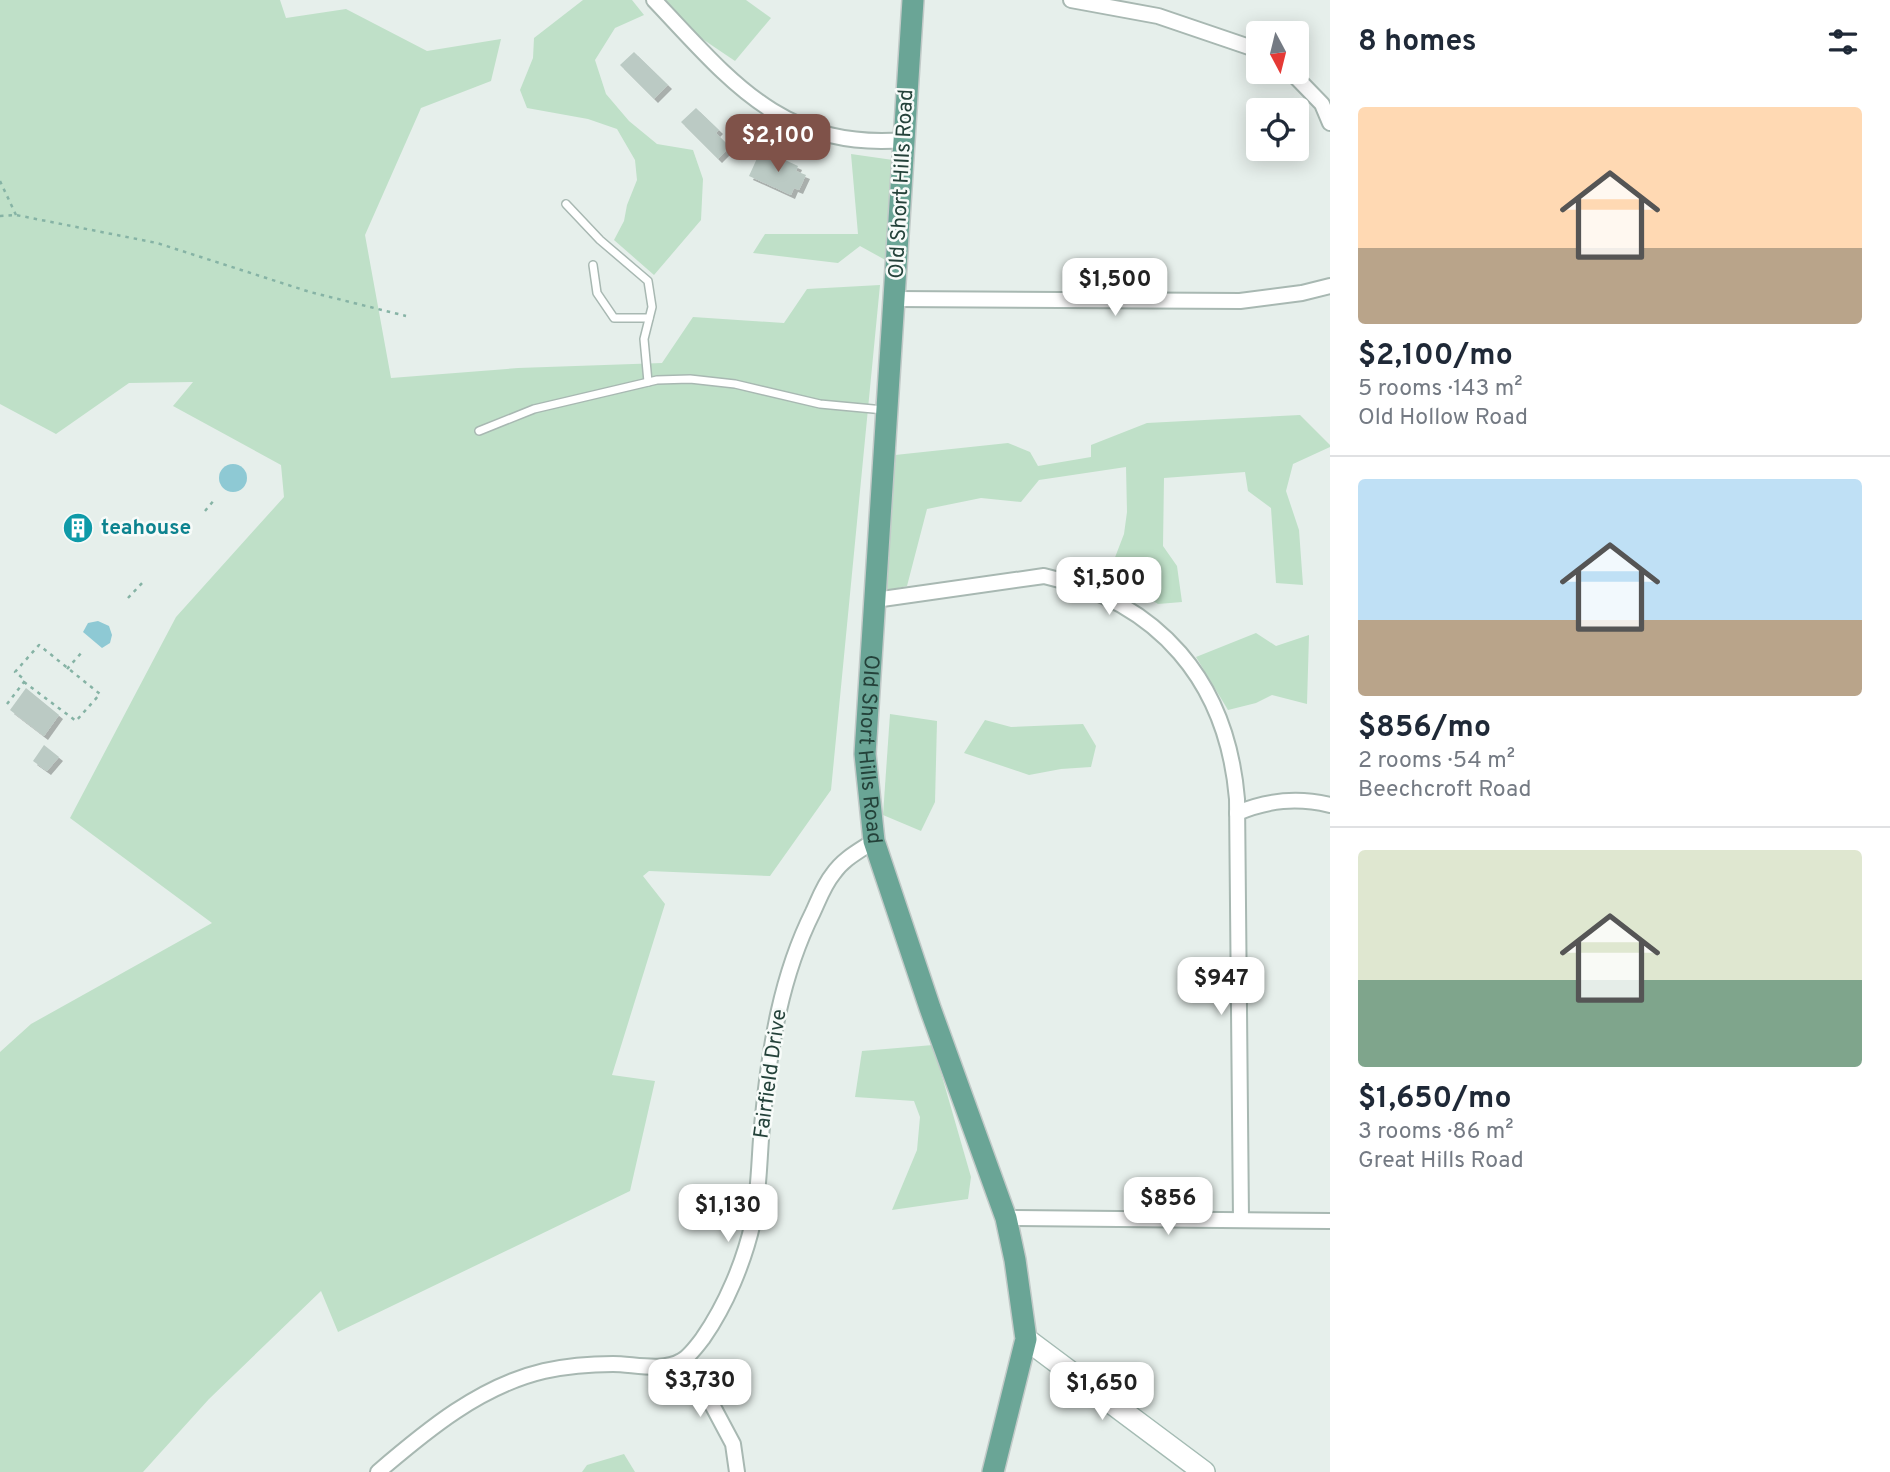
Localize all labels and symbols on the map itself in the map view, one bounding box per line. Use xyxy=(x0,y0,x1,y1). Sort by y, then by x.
north arrow xyxy=(1246,21,1309,84)
street label: Old Short Hills Road xyxy=(884,89,920,279)
pin: $2,100 xyxy=(721,114,835,174)
pin: $1,500 xyxy=(1058,258,1172,318)
building icon: teahouse xyxy=(61,511,95,545)
place label: teahouse xyxy=(101,515,191,542)
pin: $1,500 xyxy=(1052,558,1166,617)
street label: Old Short Hills Road xyxy=(851,654,888,845)
pin: $947 xyxy=(1180,958,1262,1017)
street label: Fairfield Drive xyxy=(749,1008,793,1140)
pin: $856 xyxy=(1127,1178,1209,1237)
pin: $1,130 xyxy=(671,1184,785,1244)
pin: $3,730 xyxy=(643,1360,757,1419)
pin: $1,650 xyxy=(1045,1362,1159,1422)

